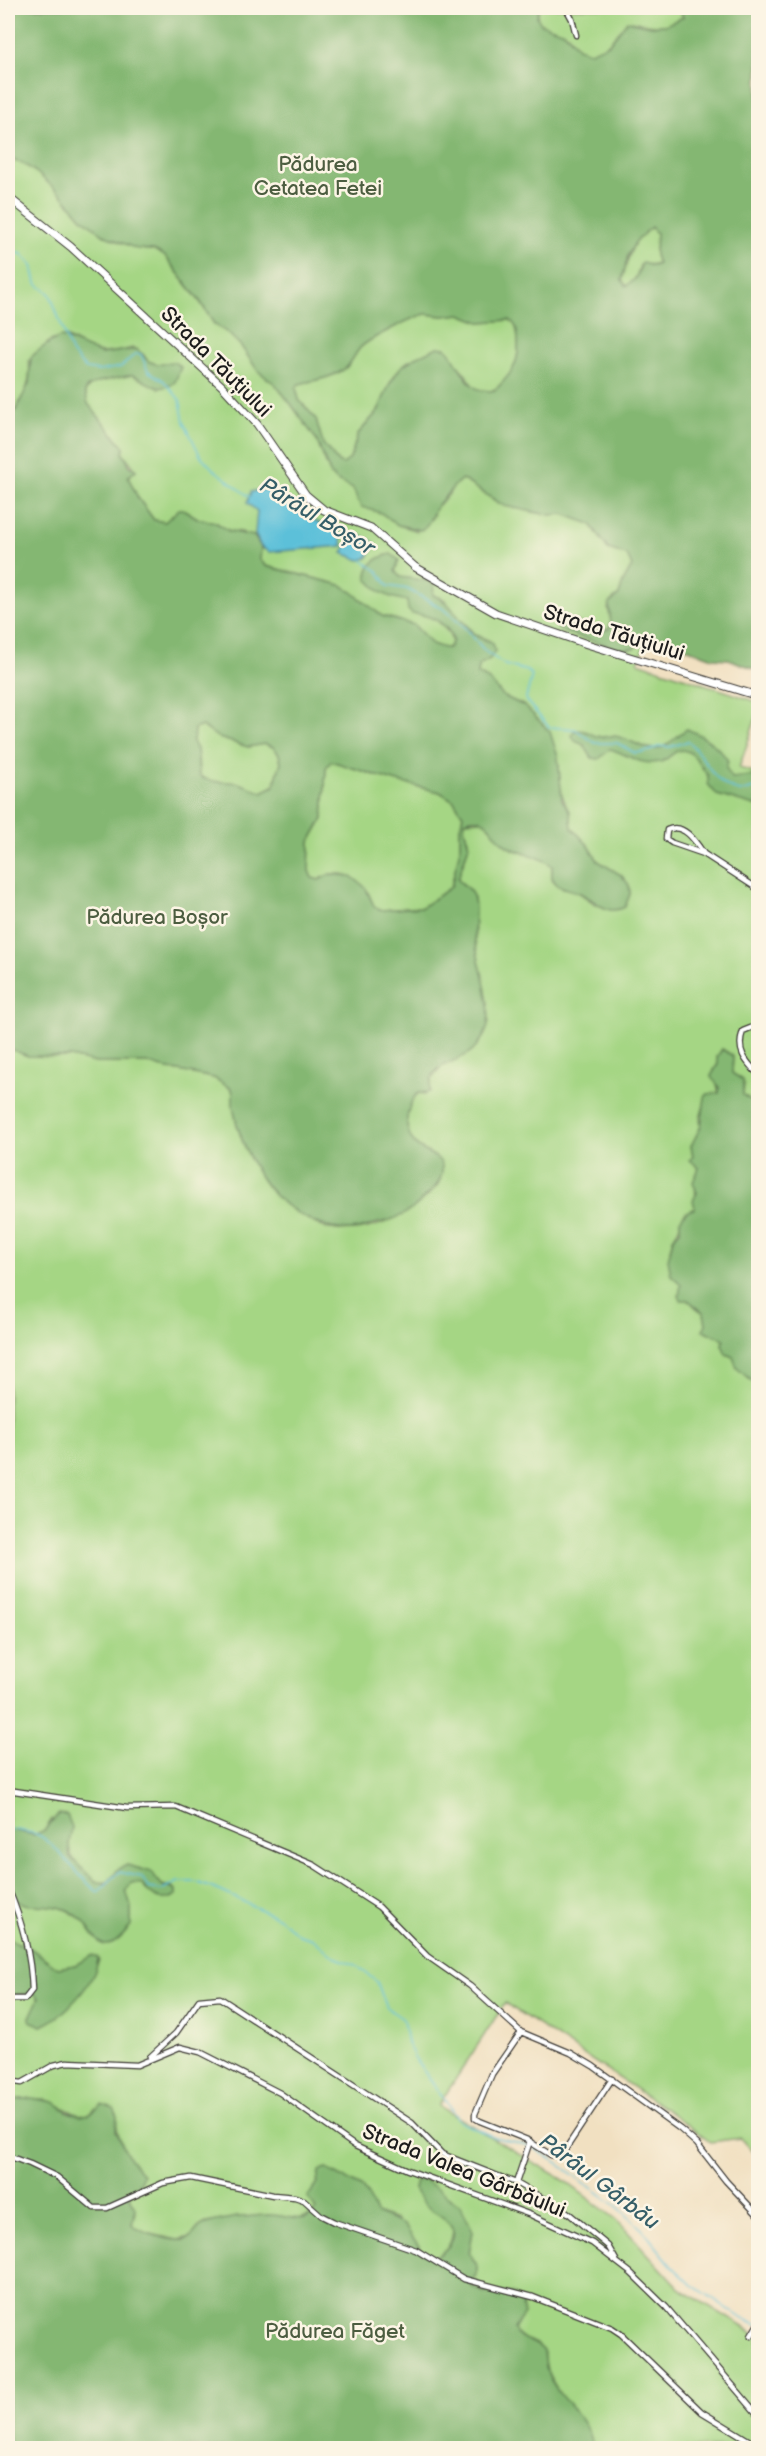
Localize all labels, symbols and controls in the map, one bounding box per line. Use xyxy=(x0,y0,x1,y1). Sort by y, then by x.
park label: Pădurea Cetatea Fetei xyxy=(254,152,382,201)
street label: Strada Tăuțiului xyxy=(155,301,277,423)
water label: Pârâul Boșor xyxy=(255,472,381,563)
street label: Strada Tăuțiului xyxy=(540,600,688,666)
park label: Pădurea Boșor xyxy=(86,905,228,930)
street label: Strada Valea Gârbăului xyxy=(359,2119,569,2223)
water label: Pârâul Gârbău xyxy=(534,2128,664,2236)
park label: Pădurea Făget xyxy=(265,2319,406,2344)

